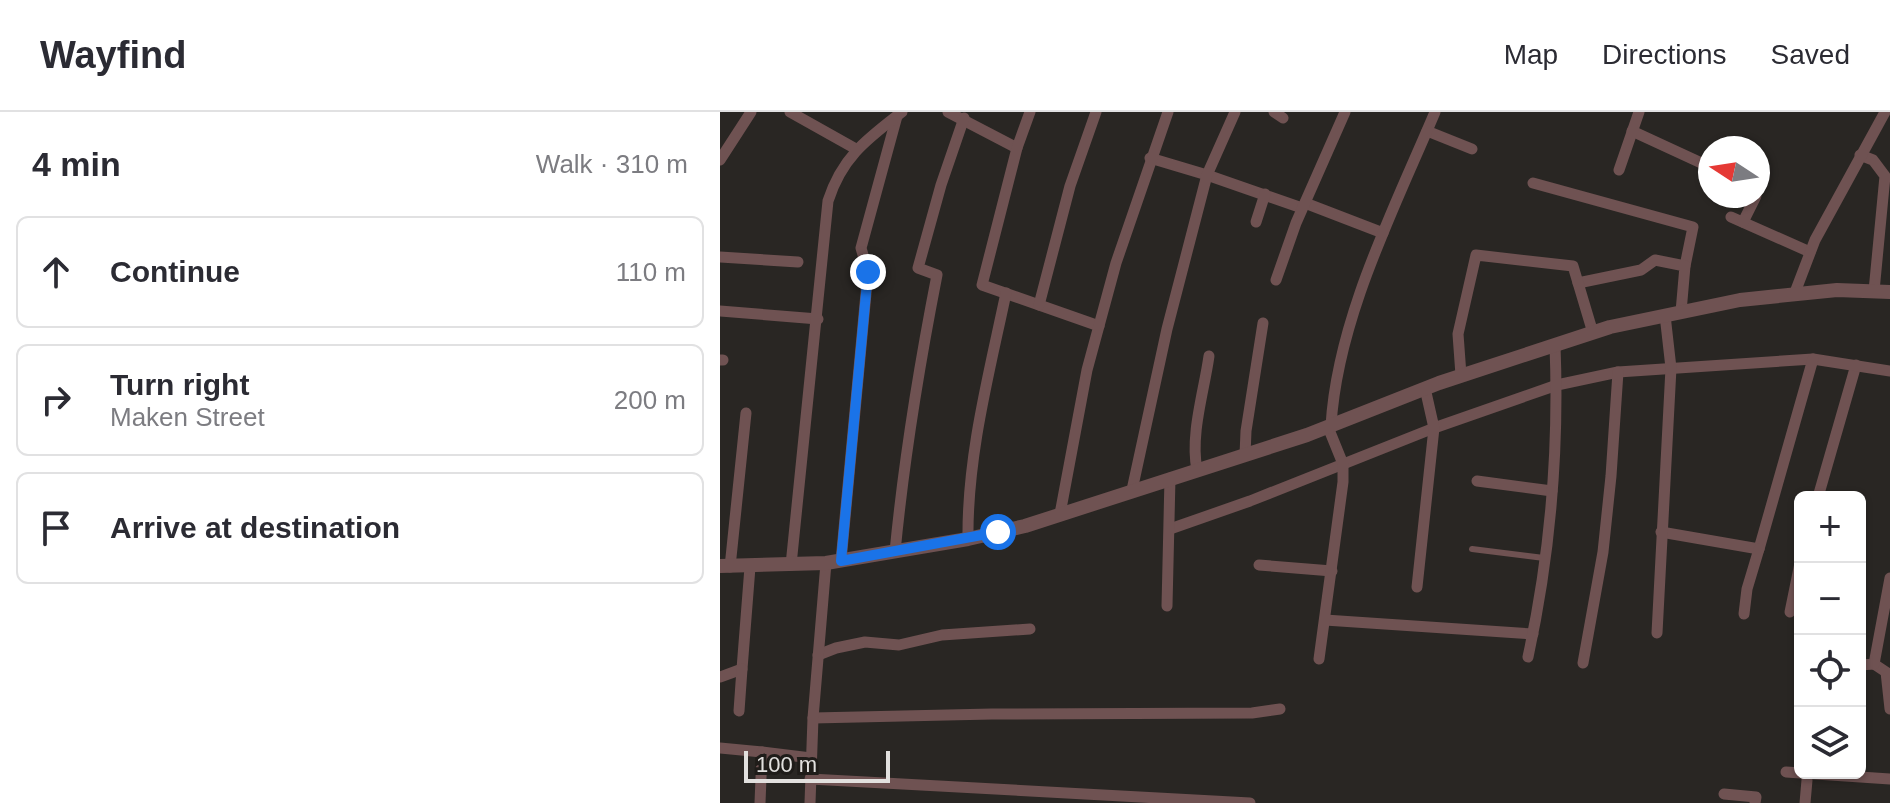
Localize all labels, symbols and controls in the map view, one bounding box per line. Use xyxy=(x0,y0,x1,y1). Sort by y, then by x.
text: Wayfind xyxy=(40,34,186,76)
text: Map xyxy=(1504,39,1558,70)
text: Directions xyxy=(1602,39,1727,70)
text: Saved xyxy=(1771,39,1850,70)
north arrow xyxy=(1698,136,1770,208)
text: 4 min xyxy=(32,145,121,183)
text: Walk · 310 m xyxy=(536,149,688,179)
icon: ahead xyxy=(34,250,78,294)
route end xyxy=(850,254,886,290)
text: Continue xyxy=(110,255,240,288)
text: 110 m xyxy=(616,257,686,287)
text: Turn right xyxy=(110,368,249,401)
icon: right xyxy=(34,378,78,422)
text: 200 m xyxy=(614,385,686,415)
text: Maken Street xyxy=(110,402,265,432)
map controls xyxy=(1794,491,1866,779)
button: + xyxy=(1794,491,1866,563)
icon: arrive xyxy=(34,506,78,550)
text: Arrive at destination xyxy=(110,511,400,544)
route start xyxy=(980,514,1016,550)
button: − xyxy=(1794,563,1866,635)
button: locate xyxy=(1794,635,1866,707)
button: layers xyxy=(1794,707,1866,779)
scale bar xyxy=(744,747,890,783)
text: 100 m xyxy=(756,752,817,777)

